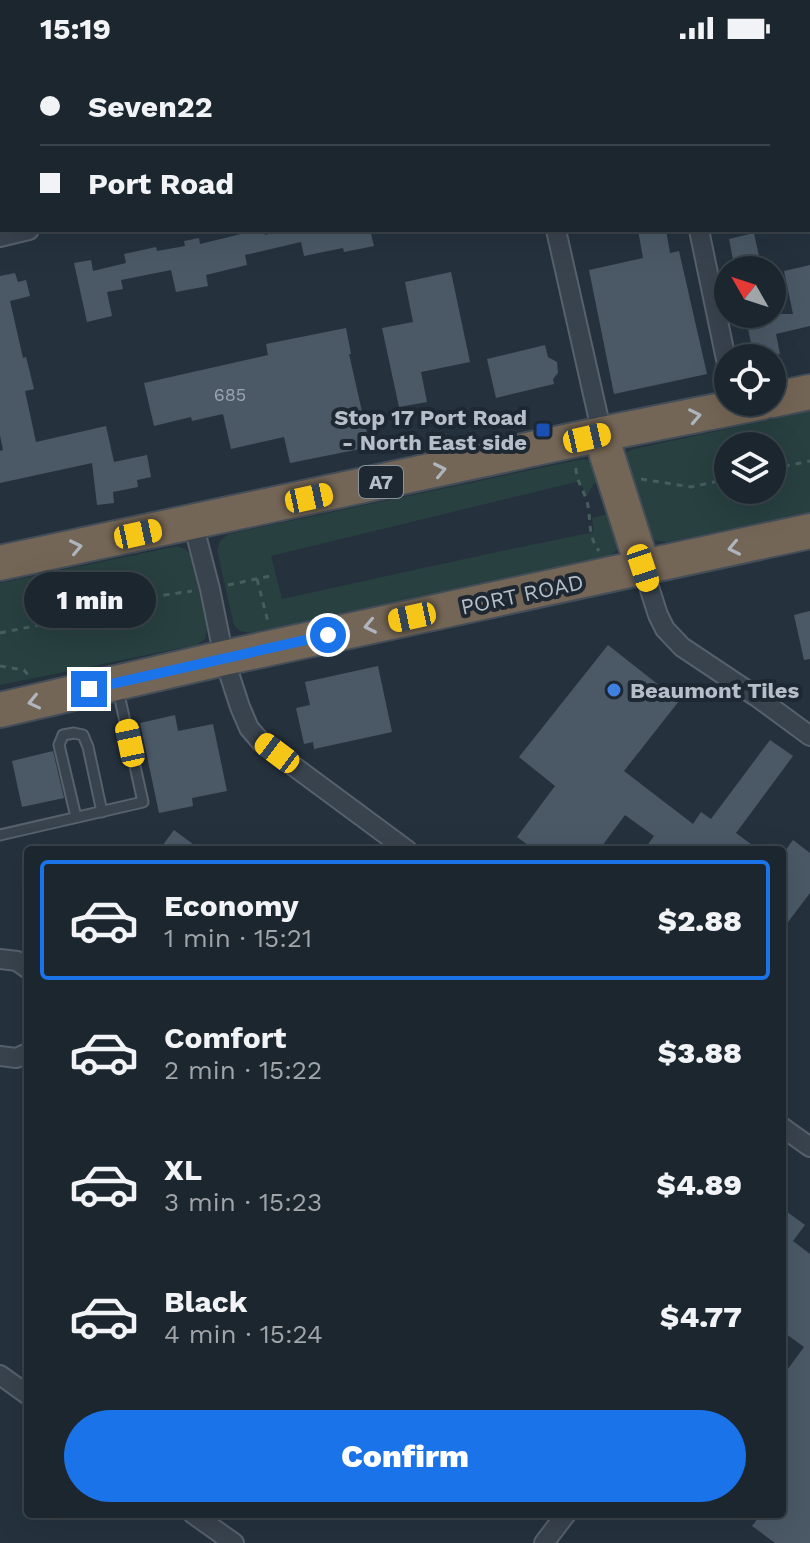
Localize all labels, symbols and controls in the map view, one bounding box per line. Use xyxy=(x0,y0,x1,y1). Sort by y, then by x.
text: 15:19 xyxy=(40,11,111,46)
text: Seven22 xyxy=(88,89,213,124)
text: Port Road xyxy=(88,166,234,201)
north arrow xyxy=(714,256,786,328)
map controls xyxy=(714,256,786,504)
button: locate xyxy=(714,344,786,416)
house number: 685 xyxy=(214,384,246,405)
place label: Stop 17 Port Road - North East side xyxy=(334,405,527,455)
one-way arrow xyxy=(687,408,701,425)
marker: Stop 17 Port Road - North East side xyxy=(534,421,552,439)
car xyxy=(561,421,613,455)
button: layers xyxy=(714,432,786,504)
one-way arrow xyxy=(433,462,447,479)
road number: A7 xyxy=(359,466,403,498)
car xyxy=(283,481,335,515)
car xyxy=(112,517,164,551)
one-way arrow xyxy=(69,539,83,556)
one-way arrow xyxy=(727,539,741,556)
car xyxy=(624,541,662,595)
street label: PORT ROAD xyxy=(458,569,586,620)
callout: 1 min xyxy=(23,573,155,629)
text: 1 min xyxy=(57,585,123,615)
car xyxy=(386,600,438,634)
route start xyxy=(310,617,346,653)
one-way arrow xyxy=(364,617,377,634)
route end xyxy=(71,671,107,707)
place label: Beaumont Tiles xyxy=(630,678,800,703)
marker: Beaumont Tiles xyxy=(605,681,623,699)
one-way arrow xyxy=(28,692,42,709)
car xyxy=(113,717,147,769)
car xyxy=(251,729,303,777)
icon: car xyxy=(68,884,140,956)
text: Economy xyxy=(164,888,299,923)
text: $2.88 xyxy=(658,903,742,938)
text: 1 min · 15:21 xyxy=(164,923,312,953)
icon: car xyxy=(68,1016,140,1088)
text: Comfort xyxy=(164,1020,286,1055)
text: $3.88 xyxy=(658,1035,742,1070)
text: 2 min · 15:22 xyxy=(164,1055,322,1085)
icon: car xyxy=(68,1148,140,1220)
text: XL xyxy=(164,1152,202,1187)
text: $4.89 xyxy=(657,1167,742,1202)
text: 3 min · 15:23 xyxy=(164,1187,322,1217)
icon: car xyxy=(68,1280,140,1352)
text: Black xyxy=(164,1284,248,1319)
text: $4.77 xyxy=(660,1299,742,1334)
text: 4 min · 15:24 xyxy=(164,1319,323,1349)
button: Confirm xyxy=(64,1410,746,1502)

